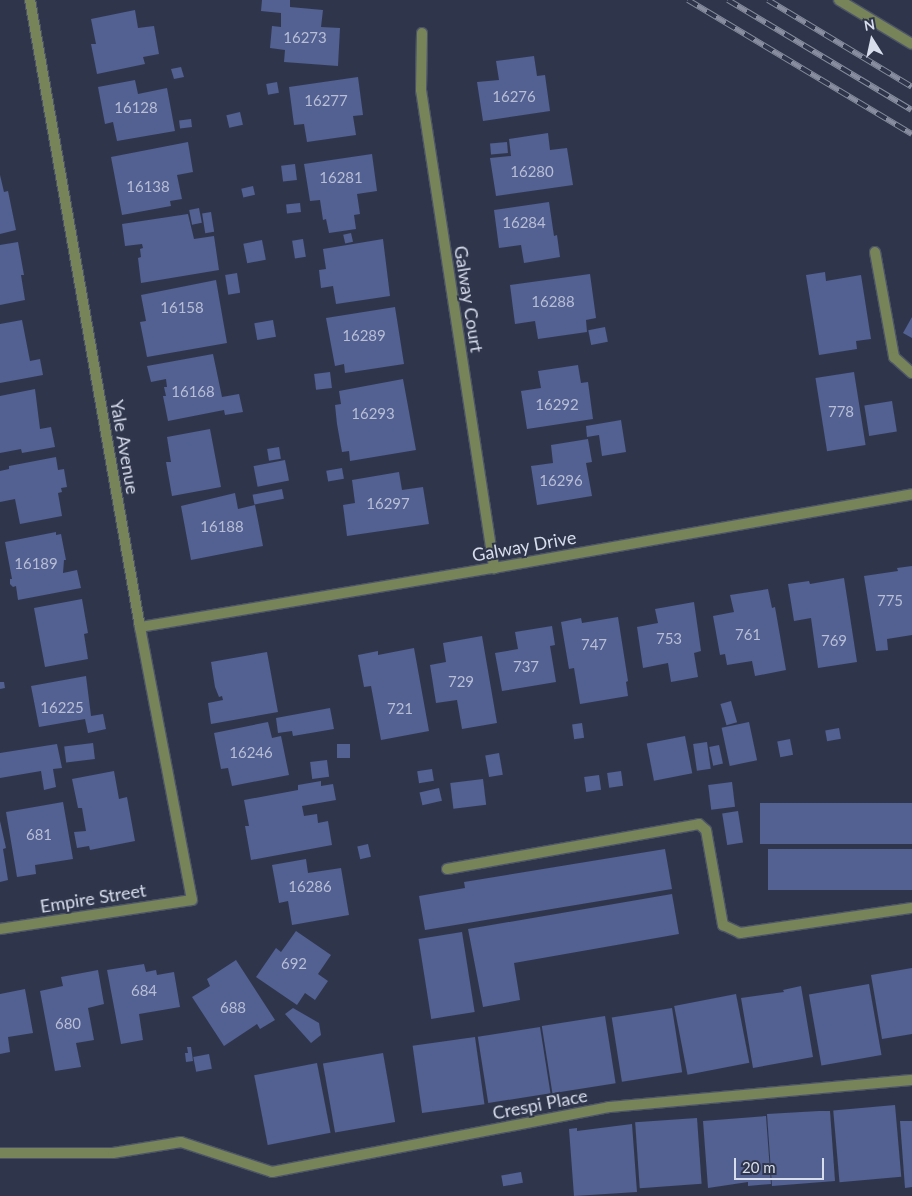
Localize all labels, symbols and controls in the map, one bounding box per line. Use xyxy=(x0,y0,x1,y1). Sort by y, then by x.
north arrow xyxy=(847,15,897,65)
text: N xyxy=(863,15,876,34)
house number: 16273 xyxy=(283,29,327,47)
house number: 16276 xyxy=(492,88,536,106)
house number: 16277 xyxy=(304,92,348,110)
house number: 16128 xyxy=(114,99,158,117)
house number: 16280 xyxy=(510,163,554,181)
house number: 16281 xyxy=(319,169,363,187)
house number: 16138 xyxy=(126,178,170,196)
house number: 16284 xyxy=(502,214,546,232)
street label: Galway Court xyxy=(450,244,488,354)
house number: 16288 xyxy=(531,293,575,311)
house number: 16158 xyxy=(160,299,204,317)
house number: 16289 xyxy=(342,327,386,345)
house number: 16168 xyxy=(171,383,215,401)
house number: 16292 xyxy=(535,396,579,414)
street label: Yale Avenue xyxy=(106,398,144,496)
house number: 778 xyxy=(828,403,854,421)
house number: 16293 xyxy=(351,405,395,423)
house number: 16296 xyxy=(539,472,583,490)
house number: 16297 xyxy=(366,495,410,513)
house number: 16188 xyxy=(200,518,244,536)
street label: Galway Drive xyxy=(470,526,578,566)
house number: 16189 xyxy=(14,555,58,573)
house number: 775 xyxy=(877,592,903,610)
house number: 761 xyxy=(735,626,761,644)
house number: 753 xyxy=(656,630,682,648)
house number: 769 xyxy=(821,632,847,650)
house number: 747 xyxy=(581,636,607,654)
house number: 737 xyxy=(513,658,539,676)
house number: 729 xyxy=(448,673,474,691)
house number: 16225 xyxy=(40,699,84,717)
house number: 721 xyxy=(387,700,413,718)
house number: 16246 xyxy=(229,744,273,762)
house number: 681 xyxy=(26,826,52,844)
house number: 16286 xyxy=(288,878,332,896)
street label: Empire Street xyxy=(38,879,148,917)
house number: 692 xyxy=(281,955,307,973)
house number: 684 xyxy=(131,982,157,1000)
house number: 688 xyxy=(220,999,246,1017)
house number: 680 xyxy=(55,1015,81,1033)
street label: Crespi Place xyxy=(491,1084,589,1124)
scale bar xyxy=(737,1148,827,1180)
text: 20 m xyxy=(742,1158,776,1176)

